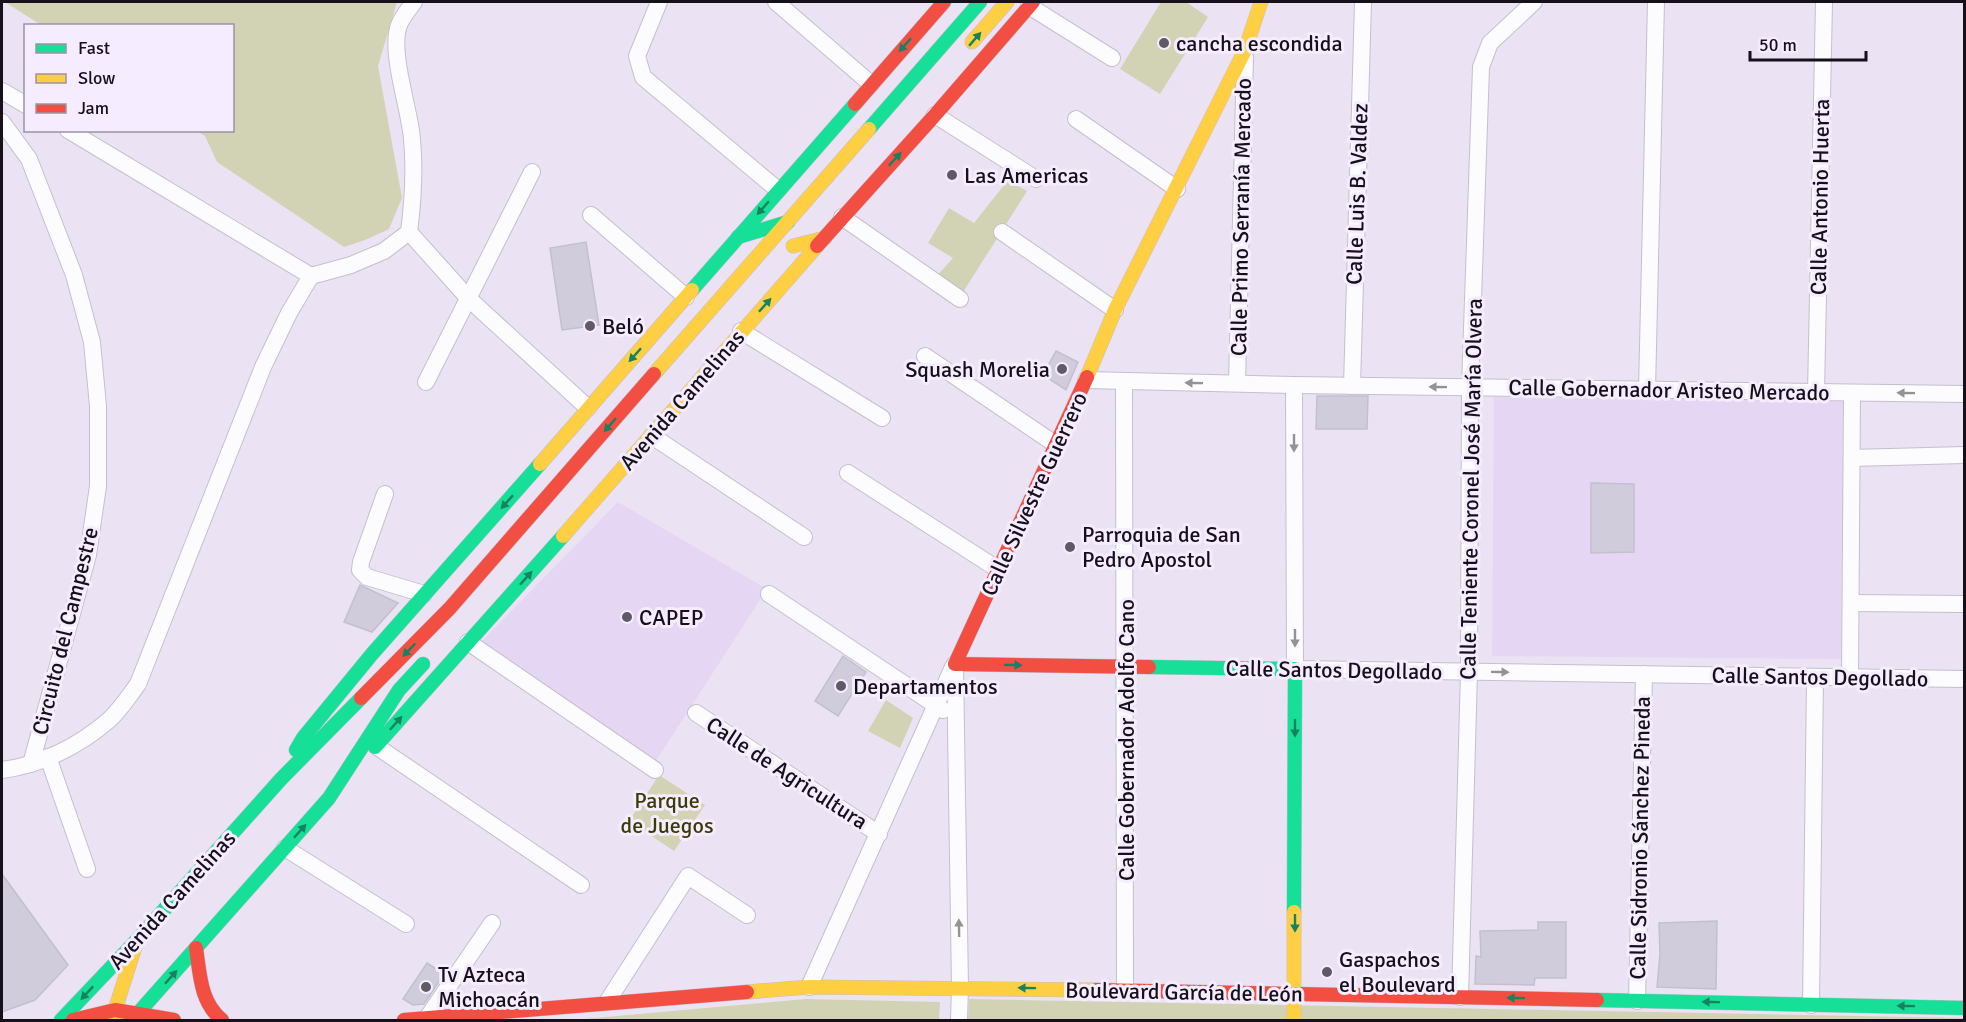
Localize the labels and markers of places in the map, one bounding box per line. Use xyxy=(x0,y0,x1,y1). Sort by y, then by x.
place label: cancha escondida xyxy=(1176,30,1343,57)
marker: cancha escondida xyxy=(1157,36,1171,50)
place label: Las Americas xyxy=(964,162,1088,189)
marker: Las Americas xyxy=(945,168,959,182)
place label: Beló xyxy=(602,313,644,340)
marker: Beló xyxy=(583,319,597,333)
place label: Squash Morelia xyxy=(905,356,1050,383)
marker: Squash Morelia xyxy=(1055,362,1069,376)
place label: Parroquia de San Pedro Apostol xyxy=(1082,521,1241,573)
marker: Parroquia de San Pedro Apostol xyxy=(1063,540,1077,554)
place label: CAPEP xyxy=(639,604,703,631)
marker: CAPEP xyxy=(620,610,634,624)
place label: Departamentos xyxy=(853,673,998,700)
marker: Departamentos xyxy=(834,679,848,693)
place label: Gaspachos el Boulevard xyxy=(1339,946,1456,998)
place label: Tv Azteca Michoacán xyxy=(438,961,540,1013)
marker: Gaspachos el Boulevard xyxy=(1320,965,1334,979)
marker: Tv Azteca Michoacán xyxy=(419,980,433,994)

